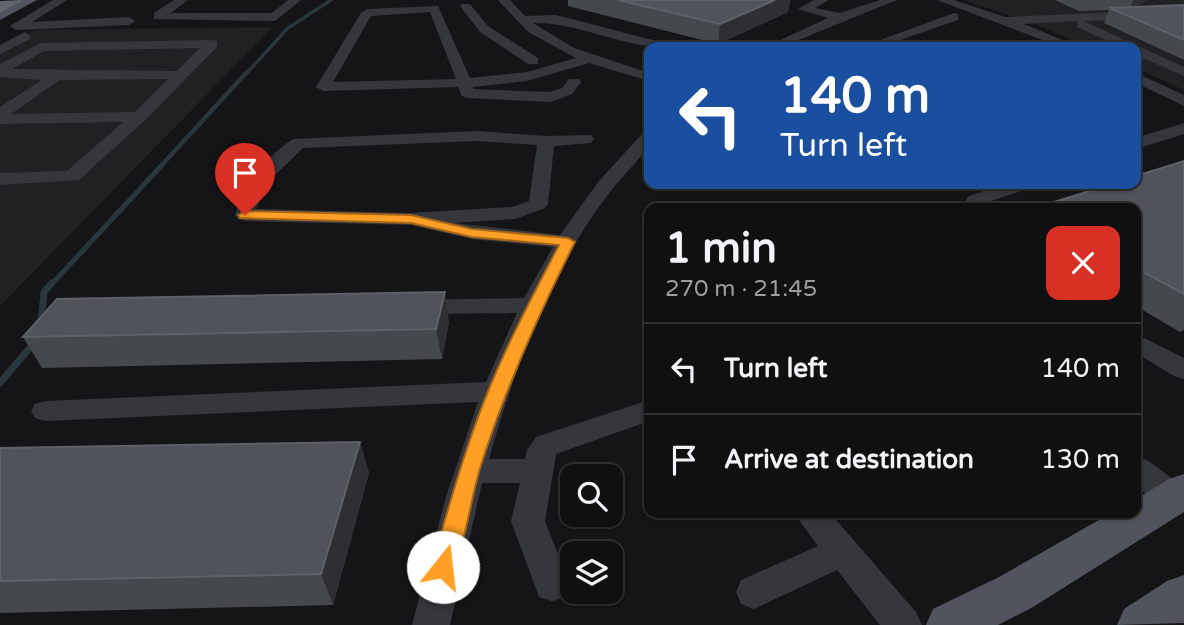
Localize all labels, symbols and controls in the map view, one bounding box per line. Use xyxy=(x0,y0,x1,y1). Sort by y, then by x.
text: 140 m xyxy=(780,67,930,126)
icon: left xyxy=(665,70,756,161)
text: Turn left xyxy=(780,127,907,165)
pin xyxy=(215,143,275,215)
icon: arrive xyxy=(226,154,264,192)
text: 1 min xyxy=(665,223,777,274)
button: close xyxy=(1046,226,1120,300)
text: 270 m · 21:45 xyxy=(665,275,817,303)
icon: left xyxy=(665,350,703,388)
text: Turn left xyxy=(724,353,827,384)
text: 140 m xyxy=(1040,353,1120,384)
icon: arrive xyxy=(665,441,703,479)
text: Arrive at destination xyxy=(724,444,974,475)
text: 130 m xyxy=(1040,444,1120,475)
map controls xyxy=(560,464,623,604)
button: search xyxy=(560,464,623,527)
position arrow xyxy=(406,530,480,604)
button: layers xyxy=(560,541,623,604)

